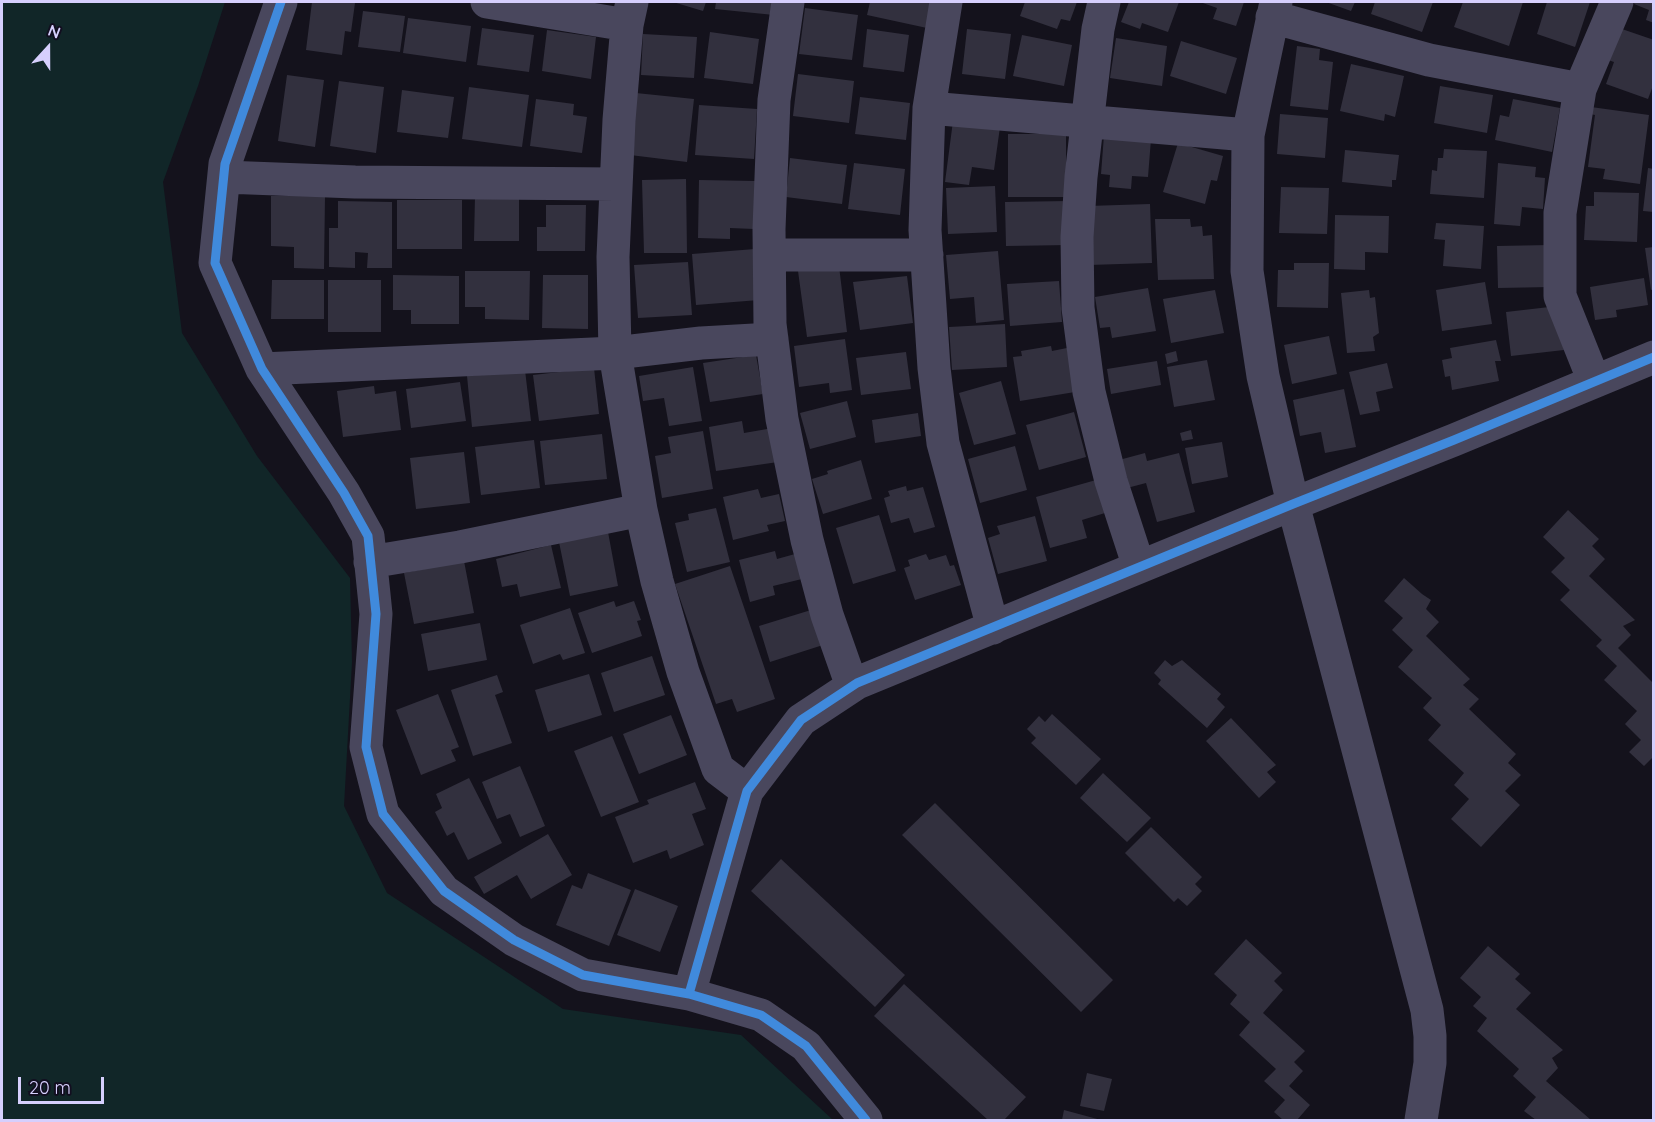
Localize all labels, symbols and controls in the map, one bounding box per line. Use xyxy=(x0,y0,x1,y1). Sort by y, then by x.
north arrow xyxy=(18,18,78,78)
text: N xyxy=(45,20,64,43)
scale bar xyxy=(21,1065,106,1103)
text: 20 m xyxy=(29,1076,71,1099)

